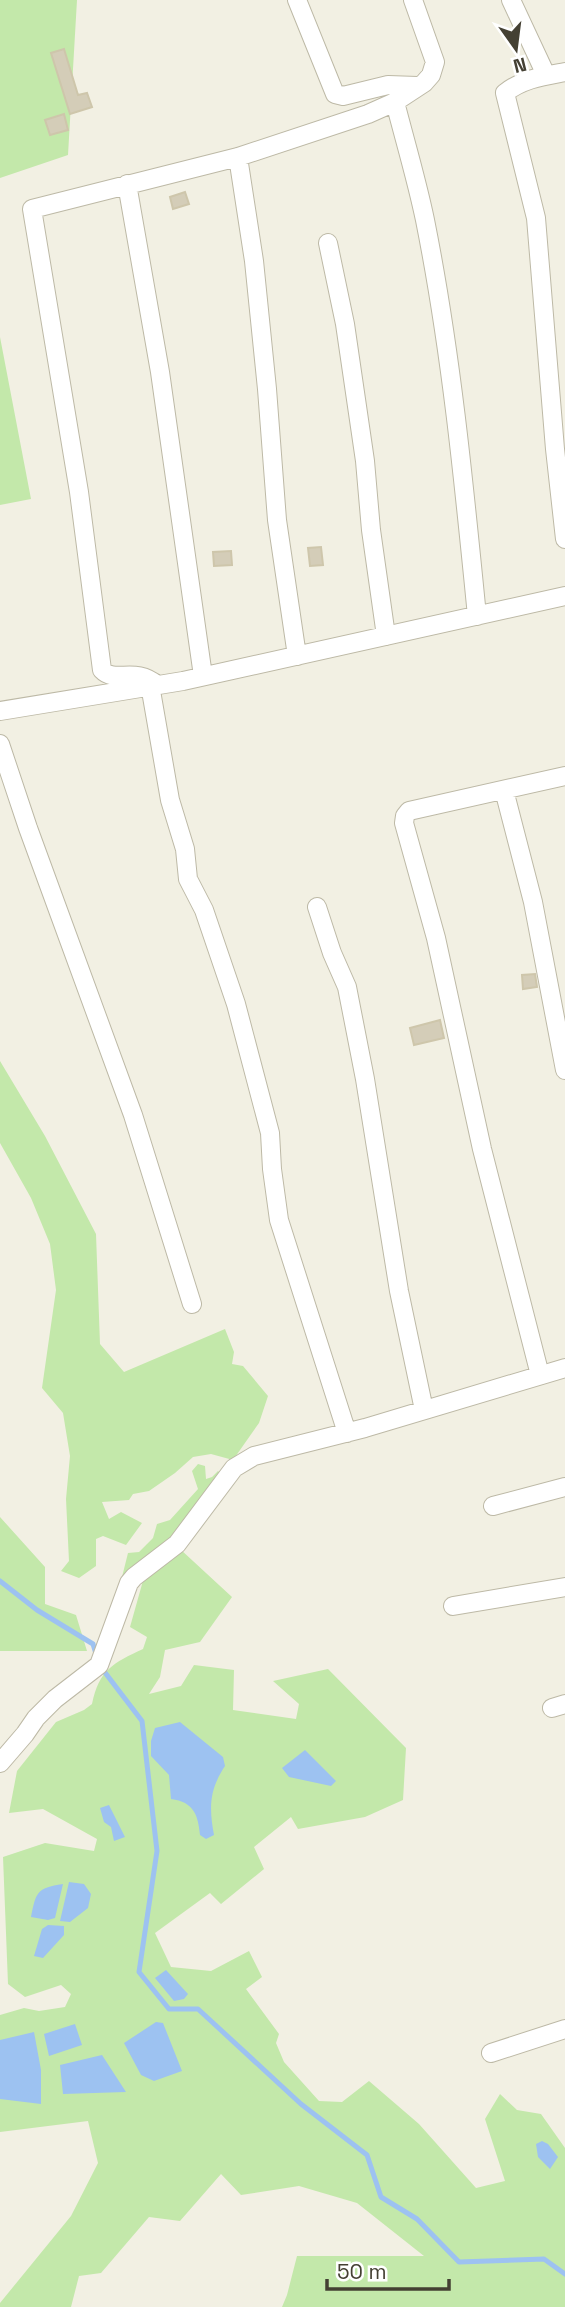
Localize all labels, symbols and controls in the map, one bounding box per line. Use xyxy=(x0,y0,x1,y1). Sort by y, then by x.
north arrow xyxy=(481,14,551,84)
text: N xyxy=(511,51,529,79)
scale bar xyxy=(327,2248,449,2292)
text: 50 m xyxy=(337,2258,387,2285)

